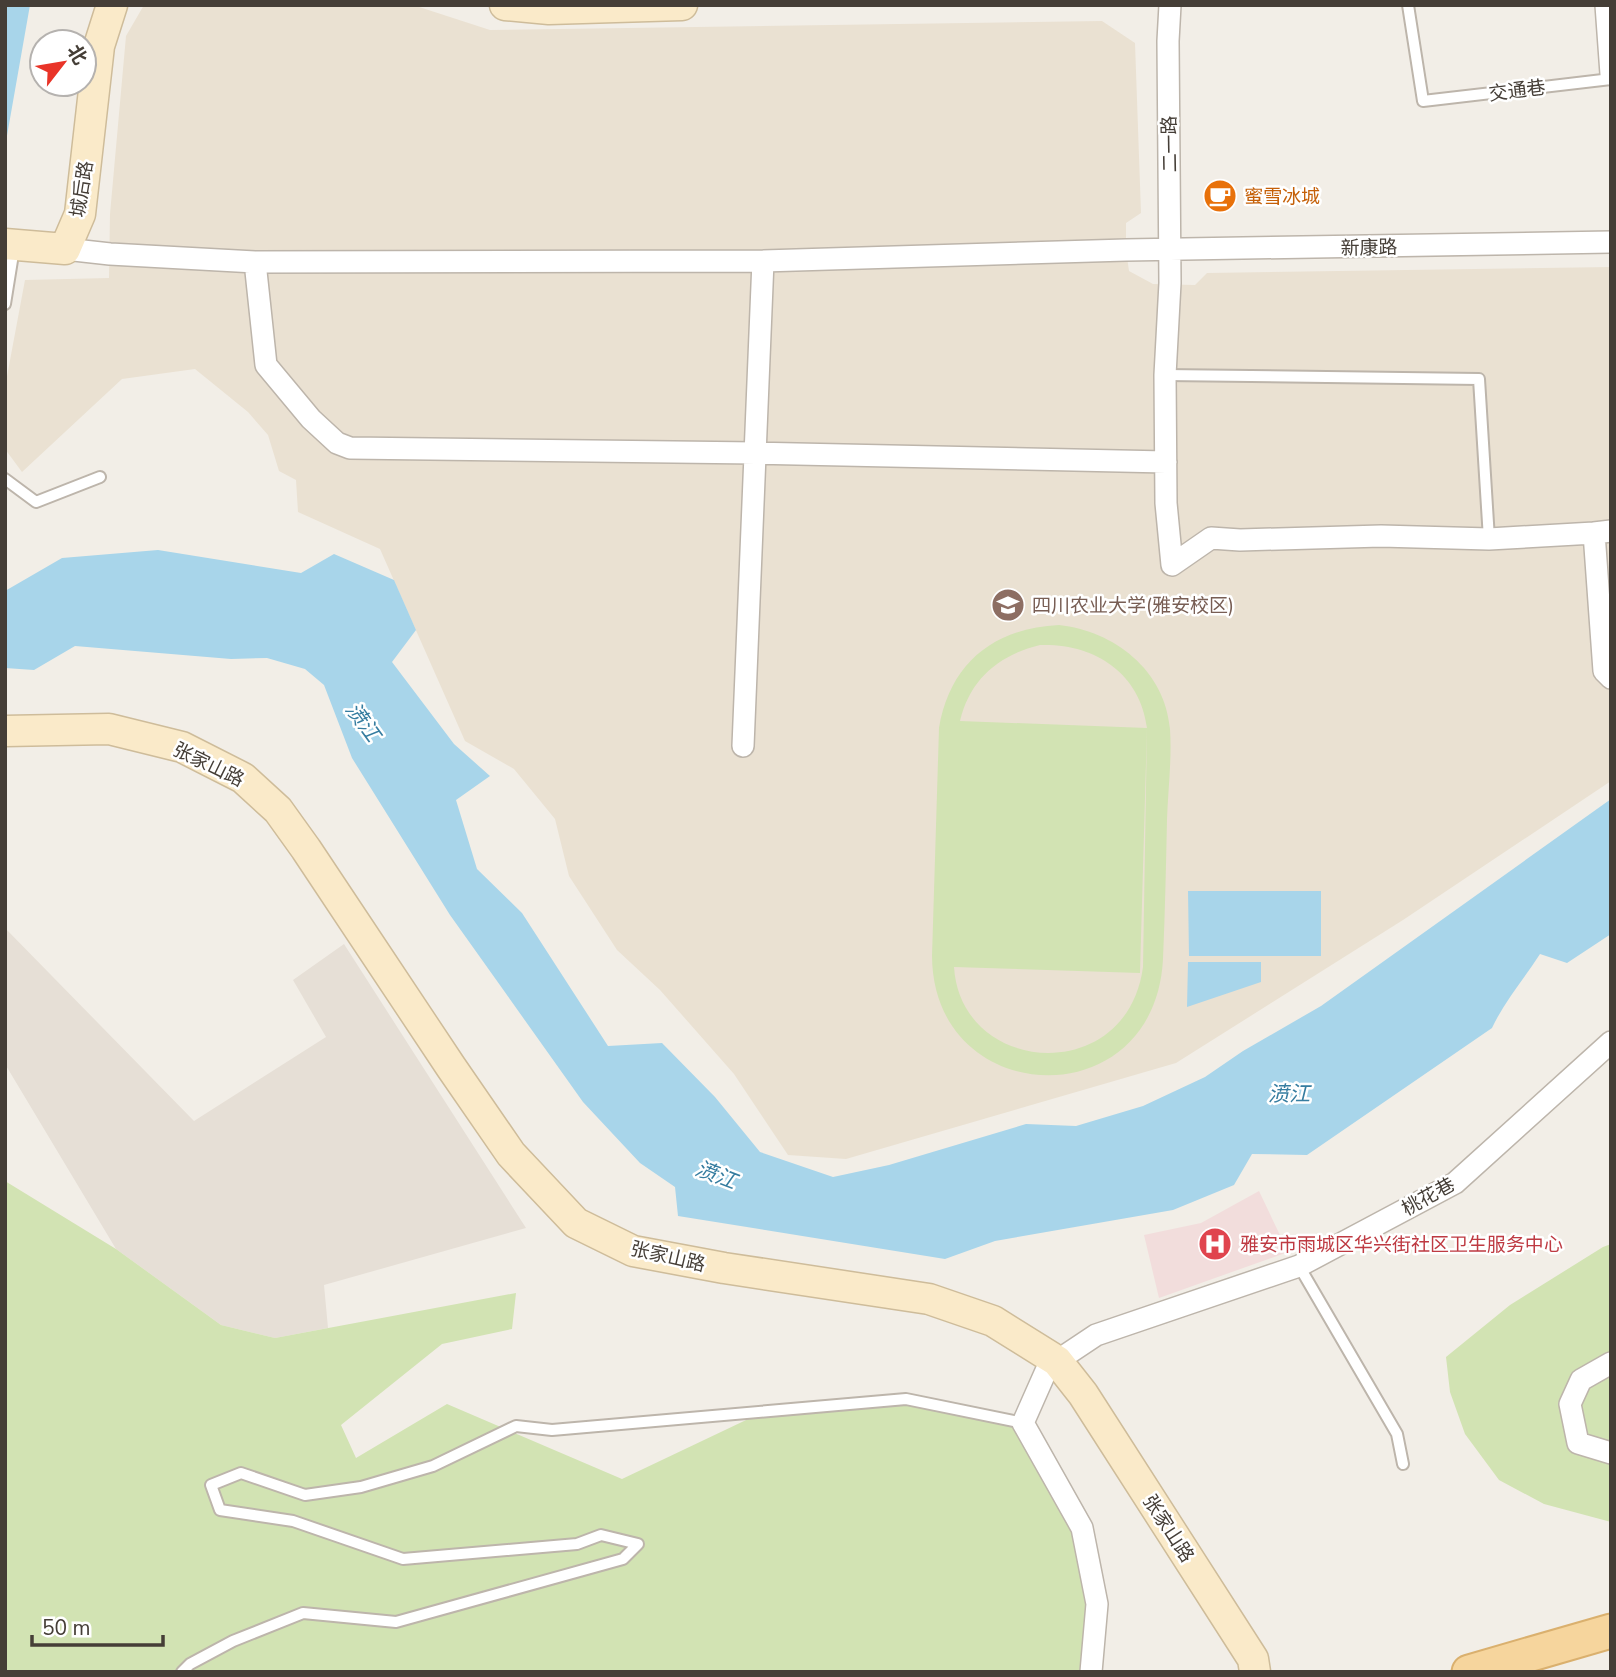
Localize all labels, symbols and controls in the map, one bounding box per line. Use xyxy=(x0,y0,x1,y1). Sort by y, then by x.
north arrow xyxy=(28,28,98,98)
text: 北 xyxy=(61,40,93,70)
street label: 交通巷 xyxy=(1487,75,1547,107)
street label: 二一路 xyxy=(1157,115,1183,173)
street label: 城后路 xyxy=(65,159,99,219)
cafe icon: 蜜雪冰城 xyxy=(1201,177,1239,215)
place label: 蜜雪冰城 xyxy=(1244,184,1320,210)
street label: 新康路 xyxy=(1340,235,1398,261)
school or university icon: 四川农业大学(雅安校区) xyxy=(989,586,1027,624)
place label: 四川农业大学(雅安校区) xyxy=(1032,593,1234,619)
water label: 𣸣江 xyxy=(339,697,388,749)
street label: 张家山路 xyxy=(169,737,248,793)
water label: 𣸣江 xyxy=(1268,1080,1312,1108)
water label: 𣸣江 xyxy=(691,1154,742,1196)
street label: 桃花巷 xyxy=(1397,1172,1460,1222)
hospital icon: 雅安市雨城区华兴街社区卫生服务中心 xyxy=(1196,1225,1234,1263)
place label: 雅安市雨城区华兴街社区卫生服务中心 xyxy=(1240,1232,1563,1258)
street label: 张家山路 xyxy=(628,1236,708,1278)
street label: 张家山路 xyxy=(1137,1490,1200,1568)
scale bar xyxy=(32,1604,163,1648)
text: 50 m xyxy=(42,1614,91,1642)

